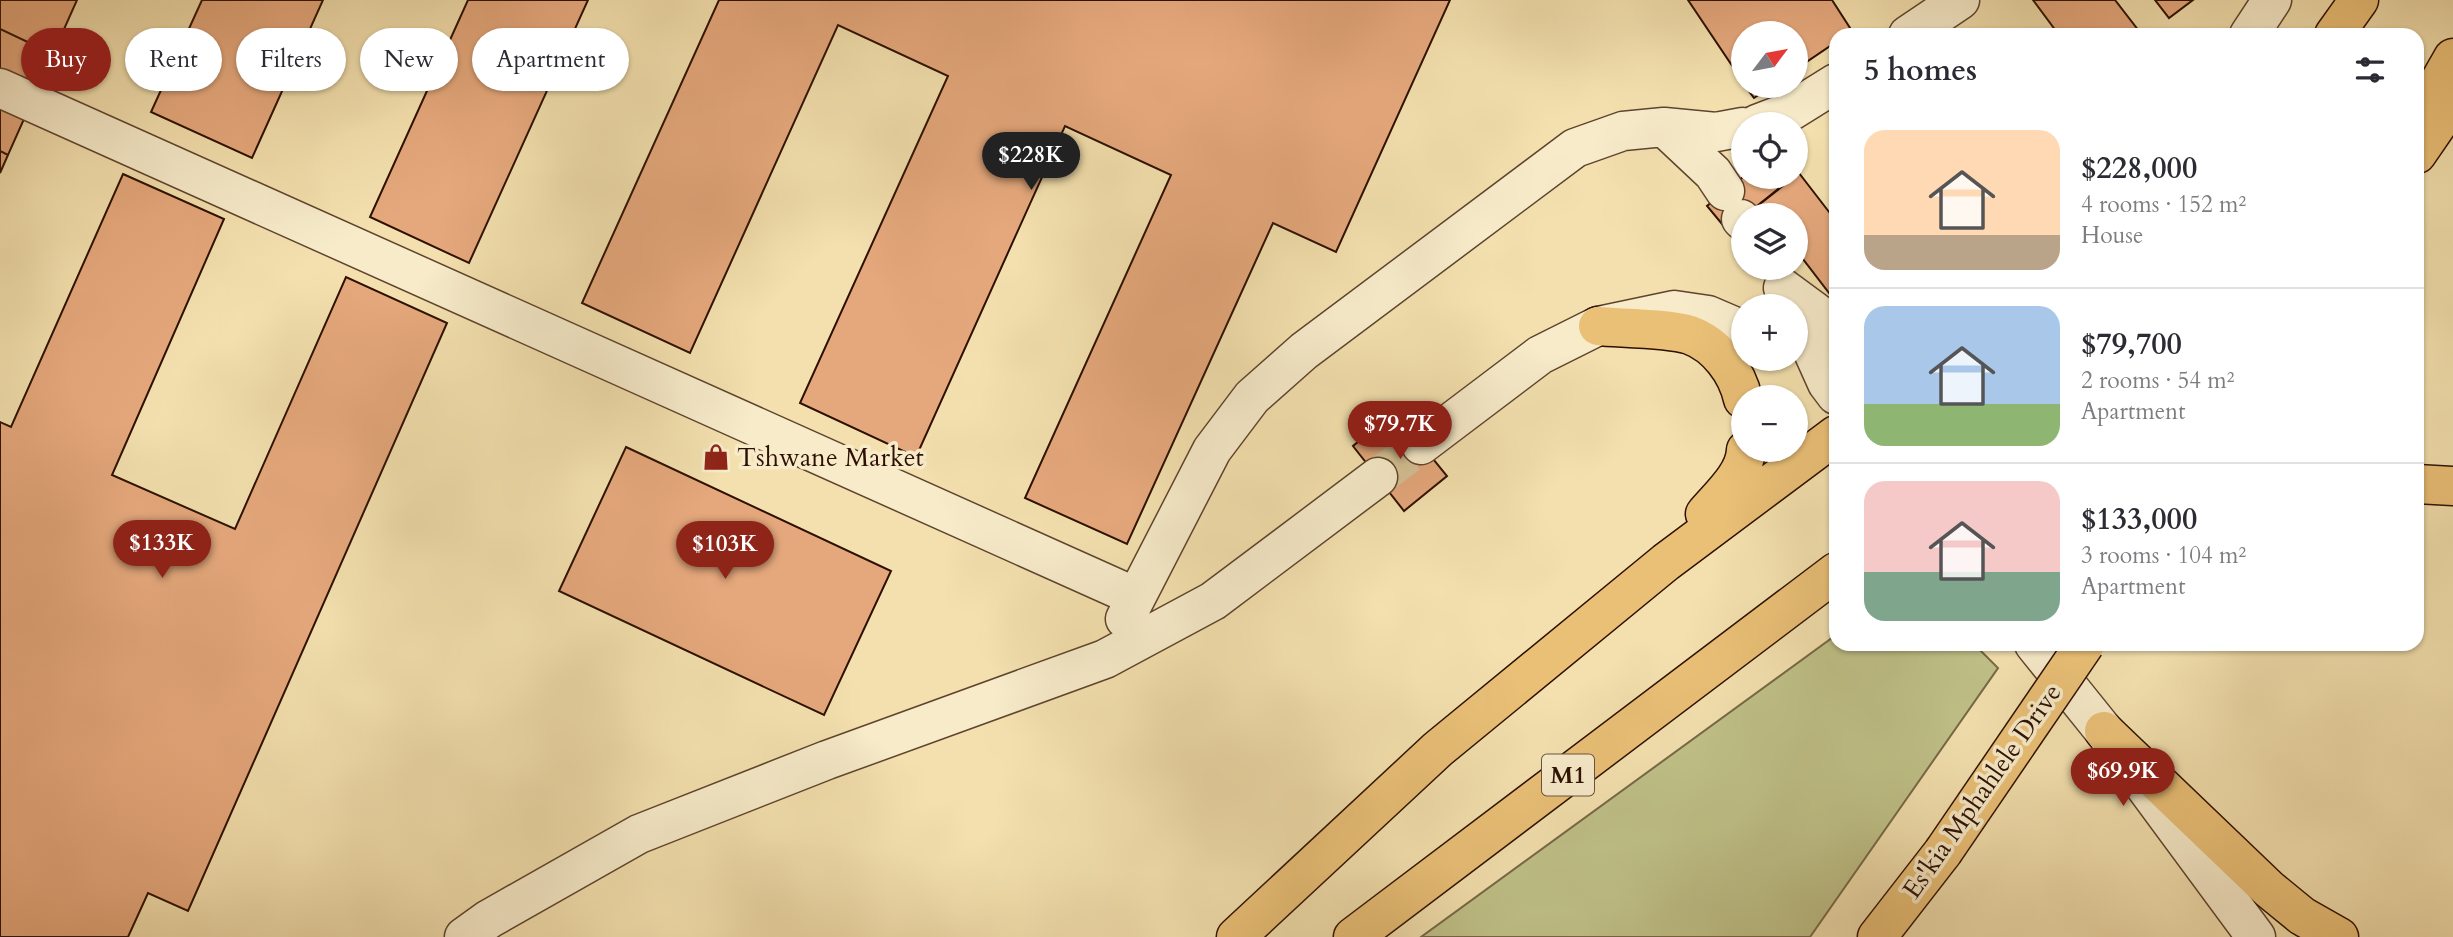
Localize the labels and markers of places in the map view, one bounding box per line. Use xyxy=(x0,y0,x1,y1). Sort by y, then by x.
pin: $228K xyxy=(982,132,1080,192)
pin: $79.7K xyxy=(1343,402,1457,461)
place label: Tshwane Market xyxy=(737,440,924,475)
shop icon: Tshwane Market xyxy=(701,442,731,472)
pin: $133K xyxy=(113,520,211,580)
pin: $103K xyxy=(676,522,774,581)
pin: $69.9K xyxy=(2066,748,2180,808)

